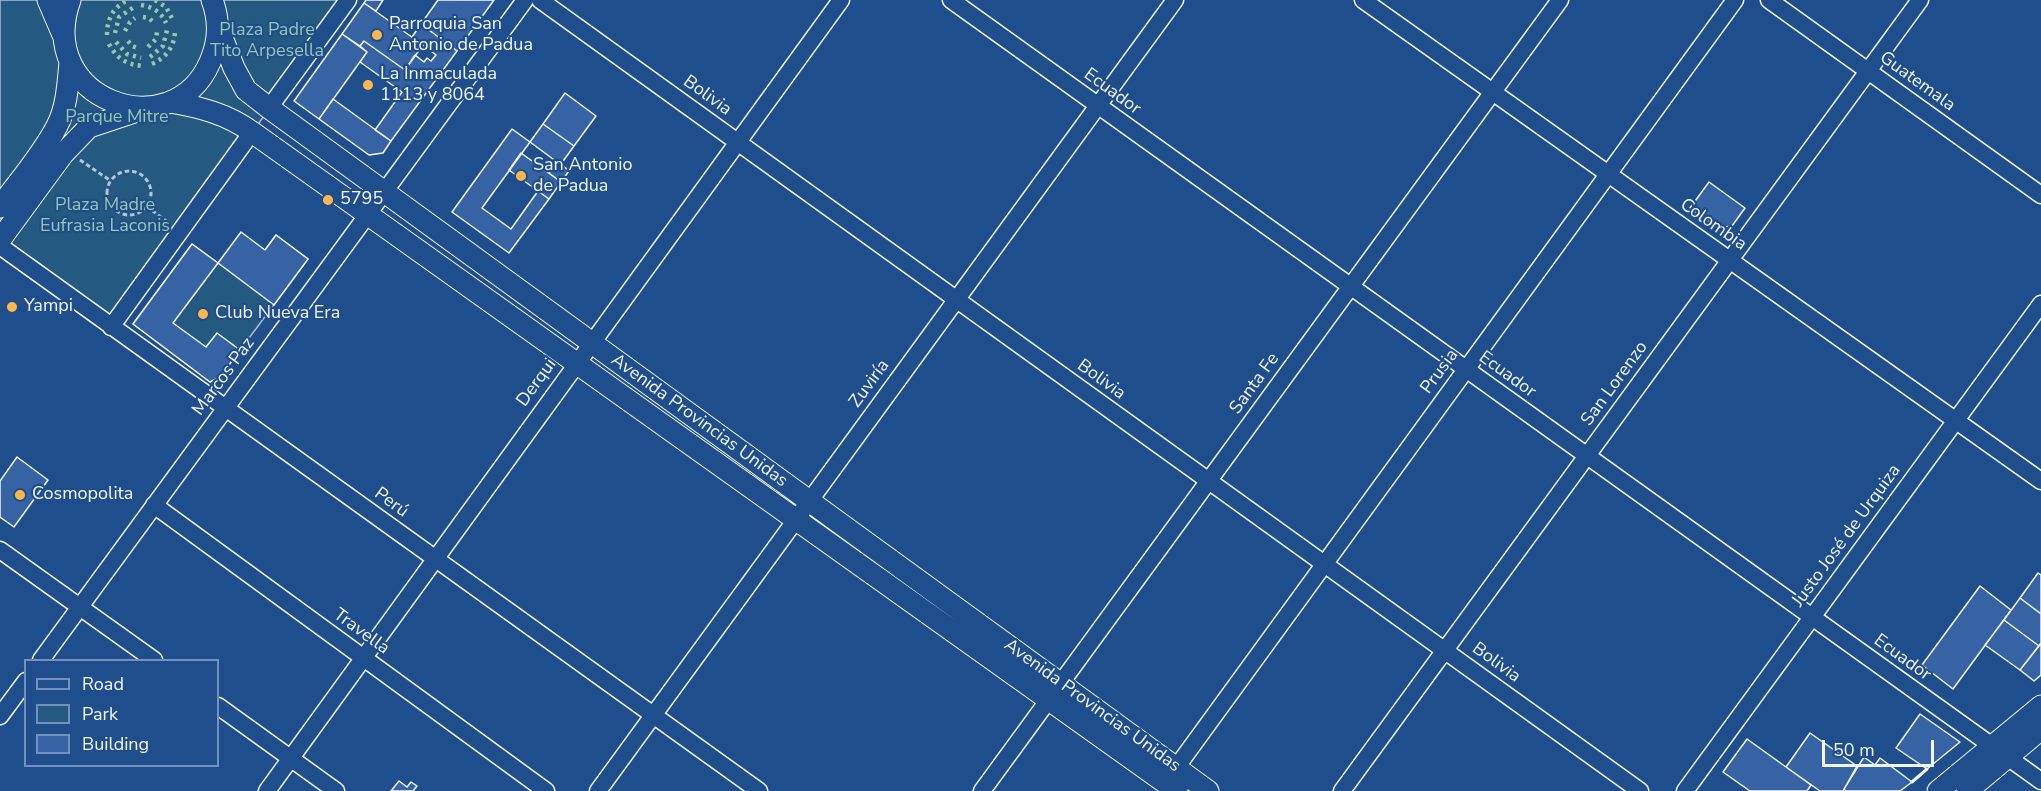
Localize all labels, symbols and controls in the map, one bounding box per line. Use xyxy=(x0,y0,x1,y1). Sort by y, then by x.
place label: Parroquia San Antonio de Padua xyxy=(389,14,533,57)
park label: Plaza Padre Tito Arpesella xyxy=(210,20,324,63)
marker: Parroquia San Antonio de Padua xyxy=(370,28,384,42)
street label: Guatemala xyxy=(1875,47,1959,117)
place label: La Inmaculada 1113 y 8064 xyxy=(380,64,497,106)
street label: Ecuador xyxy=(1079,64,1145,120)
street label: Bolivia xyxy=(679,71,735,121)
marker: La Inmaculada 1113 y 8064 xyxy=(361,78,375,92)
park label: Parque Mitre xyxy=(65,107,169,129)
place label: San Antonio de Padua xyxy=(533,155,632,198)
marker: San Antonio de Padua xyxy=(514,169,528,183)
place label: 5795 xyxy=(340,189,383,211)
marker: 5795 xyxy=(321,193,335,207)
street label: Colombia xyxy=(1676,194,1750,256)
park label: Plaza Madre Eufrasia Laconis xyxy=(40,195,170,238)
place label: Yampi xyxy=(24,296,73,318)
marker: Yampi xyxy=(5,300,19,314)
place label: Club Nueva Era xyxy=(215,303,340,325)
marker: Club Nueva Era xyxy=(196,307,210,321)
street label: Marcos Paz xyxy=(188,334,260,420)
street label: San Lorenzo xyxy=(1577,337,1653,431)
street label: Prusia xyxy=(1417,345,1463,399)
street label: Ecuador xyxy=(1474,347,1540,403)
street label: Santa Fe xyxy=(1226,349,1284,419)
street label: Avenida Provincias Unidas xyxy=(606,350,792,492)
street label: Derqui xyxy=(512,355,562,411)
street label: Bolivia xyxy=(1073,355,1129,405)
street label: Zuviría xyxy=(845,356,895,412)
street label: Justo José de Urquiza xyxy=(1788,461,1906,611)
street label: Perú xyxy=(370,483,412,523)
place label: Cosmopolita xyxy=(32,484,133,506)
marker: Cosmopolita xyxy=(13,488,27,502)
street label: Travella xyxy=(329,604,393,660)
street label: Ecuador xyxy=(1869,630,1935,686)
street label: Avenida Provincias Unidas xyxy=(999,635,1185,777)
street label: Bolivia xyxy=(1468,638,1524,688)
legend xyxy=(24,659,219,767)
text: Road xyxy=(82,672,124,696)
text: Park xyxy=(82,702,118,726)
scale bar xyxy=(1825,728,1938,766)
text: Building xyxy=(82,732,149,756)
text: 50 m xyxy=(1833,738,1875,762)

